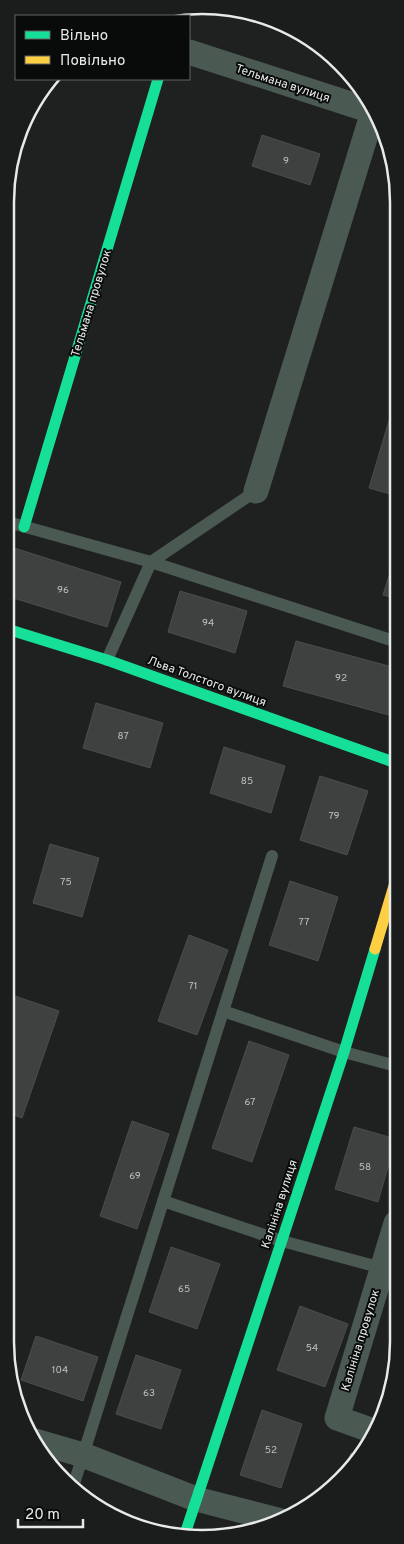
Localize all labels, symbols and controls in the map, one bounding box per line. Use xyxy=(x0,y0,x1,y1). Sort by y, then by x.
legend xyxy=(15,15,190,80)
text: Вільно xyxy=(60,27,108,46)
text: Повільно xyxy=(60,52,125,71)
street label: Тельмана вулиця xyxy=(233,61,332,107)
house number: 9 xyxy=(283,155,289,168)
street label: Тельмана провулок xyxy=(68,248,116,359)
house number: 96 xyxy=(57,584,69,597)
house number: 94 xyxy=(202,617,214,630)
street label: Льва Толстого вулиця xyxy=(145,653,268,711)
house number: 92 xyxy=(335,672,347,685)
house number: 87 xyxy=(117,730,129,743)
house number: 85 xyxy=(241,775,253,788)
house number: 79 xyxy=(328,810,340,823)
house number: 75 xyxy=(60,876,72,889)
house number: 77 xyxy=(299,916,309,929)
house number: 71 xyxy=(188,980,198,993)
house number: 67 xyxy=(245,1096,256,1109)
street label: Калініна вулиця xyxy=(258,1158,302,1251)
house number: 58 xyxy=(359,1161,371,1174)
house number: 69 xyxy=(129,1170,141,1183)
house number: 65 xyxy=(178,1283,190,1296)
street label: Калініна провулок xyxy=(338,1287,384,1393)
house number: 54 xyxy=(306,1342,318,1355)
house number: 104 xyxy=(52,1364,68,1377)
house number: 63 xyxy=(143,1387,155,1400)
house number: 52 xyxy=(265,1444,277,1457)
scale bar xyxy=(18,1496,82,1528)
text: 20 m xyxy=(25,1506,60,1525)

